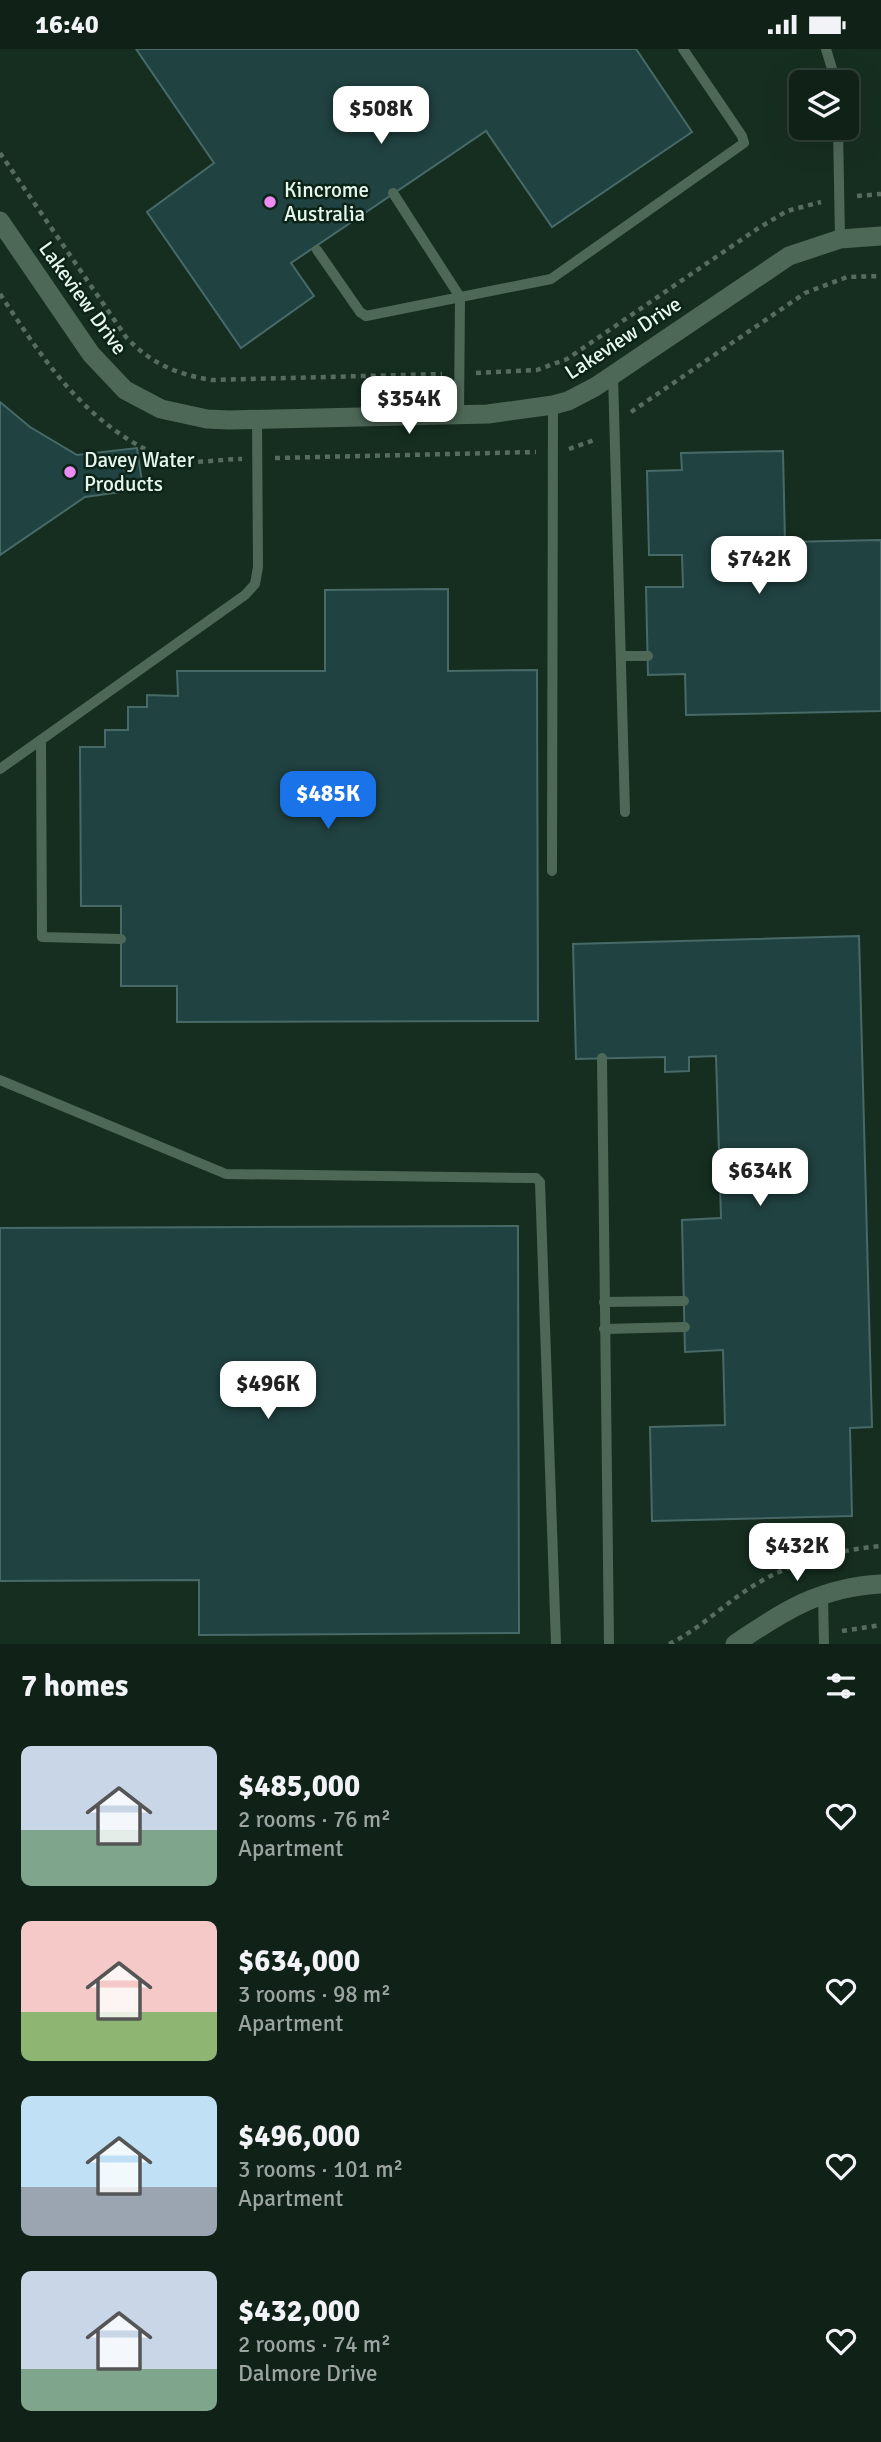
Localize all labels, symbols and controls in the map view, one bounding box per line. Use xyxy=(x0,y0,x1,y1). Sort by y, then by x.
text: 16:40 xyxy=(35,9,99,41)
map controls xyxy=(789,70,859,140)
button: layers xyxy=(789,70,859,140)
pin: $508K xyxy=(332,87,430,146)
text: $508K xyxy=(349,94,413,123)
place label: Kincrome Australia xyxy=(284,177,369,227)
marker: Kincrome Australia xyxy=(262,194,278,210)
street label: Lakeview Drive xyxy=(33,236,133,360)
street label: Lakeview Drive xyxy=(560,291,686,385)
pin: $354K xyxy=(360,377,458,436)
text: $354K xyxy=(377,384,441,413)
place label: Davey Water Products xyxy=(84,447,195,497)
marker: Davey Water Products xyxy=(62,464,78,480)
pin: $742K xyxy=(710,537,808,596)
text: $742K xyxy=(727,544,791,573)
pin: $485K xyxy=(279,771,377,831)
text: $485K xyxy=(296,779,360,808)
pin: $634K xyxy=(711,1149,809,1208)
text: $634K xyxy=(728,1156,792,1185)
pin: $496K xyxy=(219,1361,317,1421)
text: $496K xyxy=(236,1369,300,1398)
pin: $432K xyxy=(748,1523,846,1583)
text: $432K xyxy=(765,1531,829,1560)
icon: filters xyxy=(822,1667,860,1705)
text: 7 homes xyxy=(21,1668,128,1705)
text: $485,000 xyxy=(238,1768,360,1805)
icon: home xyxy=(77,1774,161,1858)
icon: heart xyxy=(822,1797,860,1835)
text: 2 rooms · 76 m² xyxy=(238,1805,391,1834)
text: Apartment xyxy=(238,1834,343,1863)
text: $634,000 xyxy=(238,1943,360,1980)
icon: home xyxy=(77,1949,161,2033)
icon: heart xyxy=(822,1972,860,2010)
text: 3 rooms · 98 m² xyxy=(238,1980,391,2009)
text: Apartment xyxy=(238,2009,343,2038)
text: $496,000 xyxy=(238,2118,360,2155)
icon: home xyxy=(77,2124,161,2208)
icon: heart xyxy=(822,2147,860,2185)
text: 3 rooms · 101 m² xyxy=(238,2155,403,2184)
text: Apartment xyxy=(238,2184,343,2213)
text: $432,000 xyxy=(238,2293,360,2330)
icon: home xyxy=(77,2299,161,2383)
icon: heart xyxy=(822,2322,860,2360)
text: 2 rooms · 74 m² xyxy=(238,2330,391,2359)
text: Dalmore Drive xyxy=(238,2359,377,2388)

